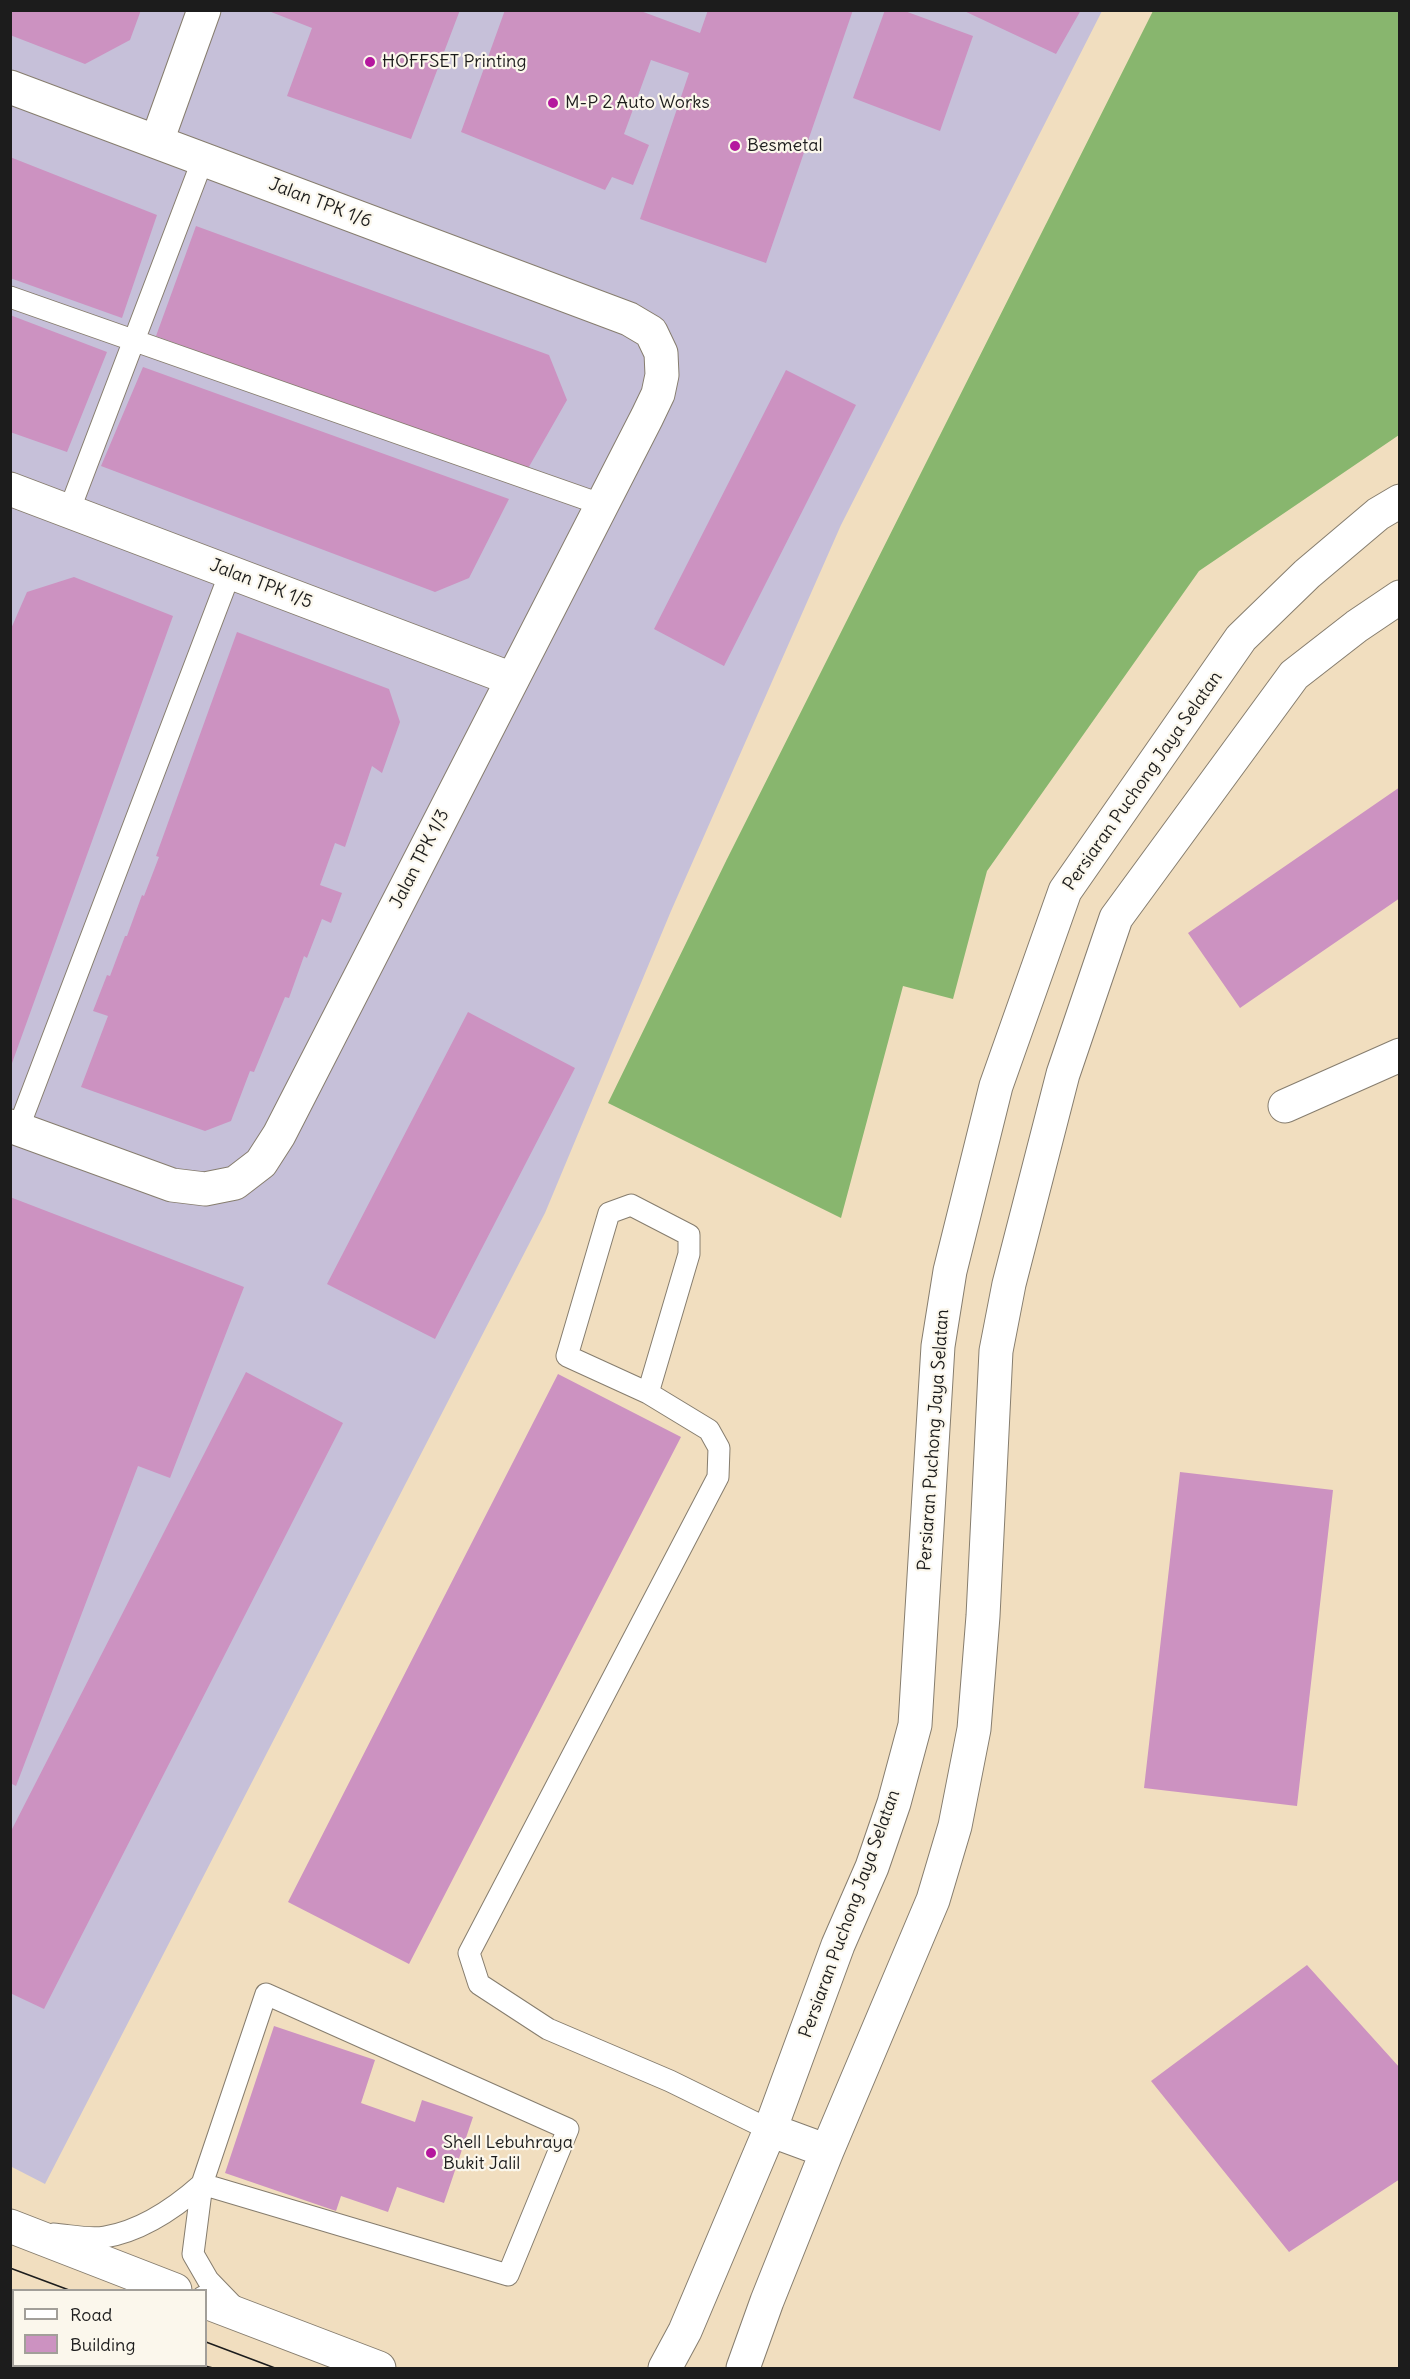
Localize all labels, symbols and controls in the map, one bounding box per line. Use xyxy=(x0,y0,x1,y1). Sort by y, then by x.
place label: HOFFSET Printing xyxy=(382,51,527,73)
marker: HOFFSET Printing xyxy=(363,55,377,69)
place label: M-P 2 Auto Works xyxy=(565,92,710,114)
marker: M-P 2 Auto Works xyxy=(546,96,560,110)
place label: Besmetal xyxy=(747,135,823,157)
marker: Besmetal xyxy=(728,139,742,153)
street label: Jalan TPK 1/6 xyxy=(266,174,374,232)
street label: Jalan TPK 1/5 xyxy=(207,555,315,613)
street label: Persiaran Puchong Jaya Selatan xyxy=(1059,667,1227,895)
street label: Jalan TPK 1/3 xyxy=(386,806,454,912)
street label: Persiaran Puchong Jaya Selatan xyxy=(914,1308,954,1572)
street label: Persiaran Puchong Jaya Selatan xyxy=(795,1787,905,2041)
place label: Shell Lebuhraya Bukit Jalil xyxy=(443,2132,573,2174)
marker: Shell Lebuhraya Bukit Jalil xyxy=(424,2146,438,2160)
legend xyxy=(12,2289,207,2367)
text: Road xyxy=(70,2303,112,2326)
text: Building xyxy=(70,2333,135,2356)

